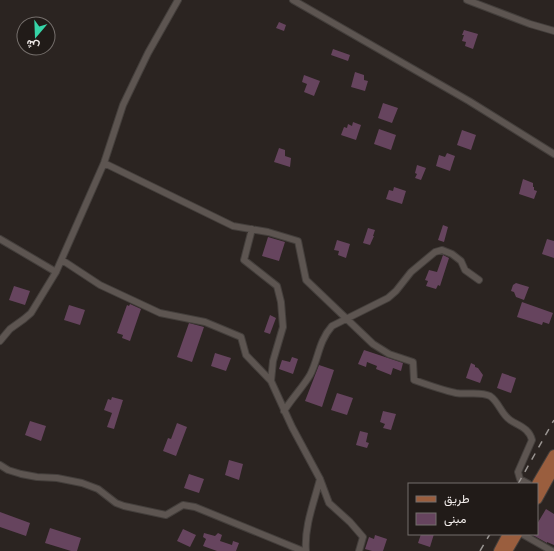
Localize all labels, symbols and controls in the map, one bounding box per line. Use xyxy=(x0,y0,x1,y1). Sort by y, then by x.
north arrow xyxy=(16,16,56,56)
text: ش xyxy=(24,37,41,54)
legend xyxy=(408,483,538,535)
text: طريق xyxy=(444,491,470,507)
text: مبنى xyxy=(444,511,466,527)

